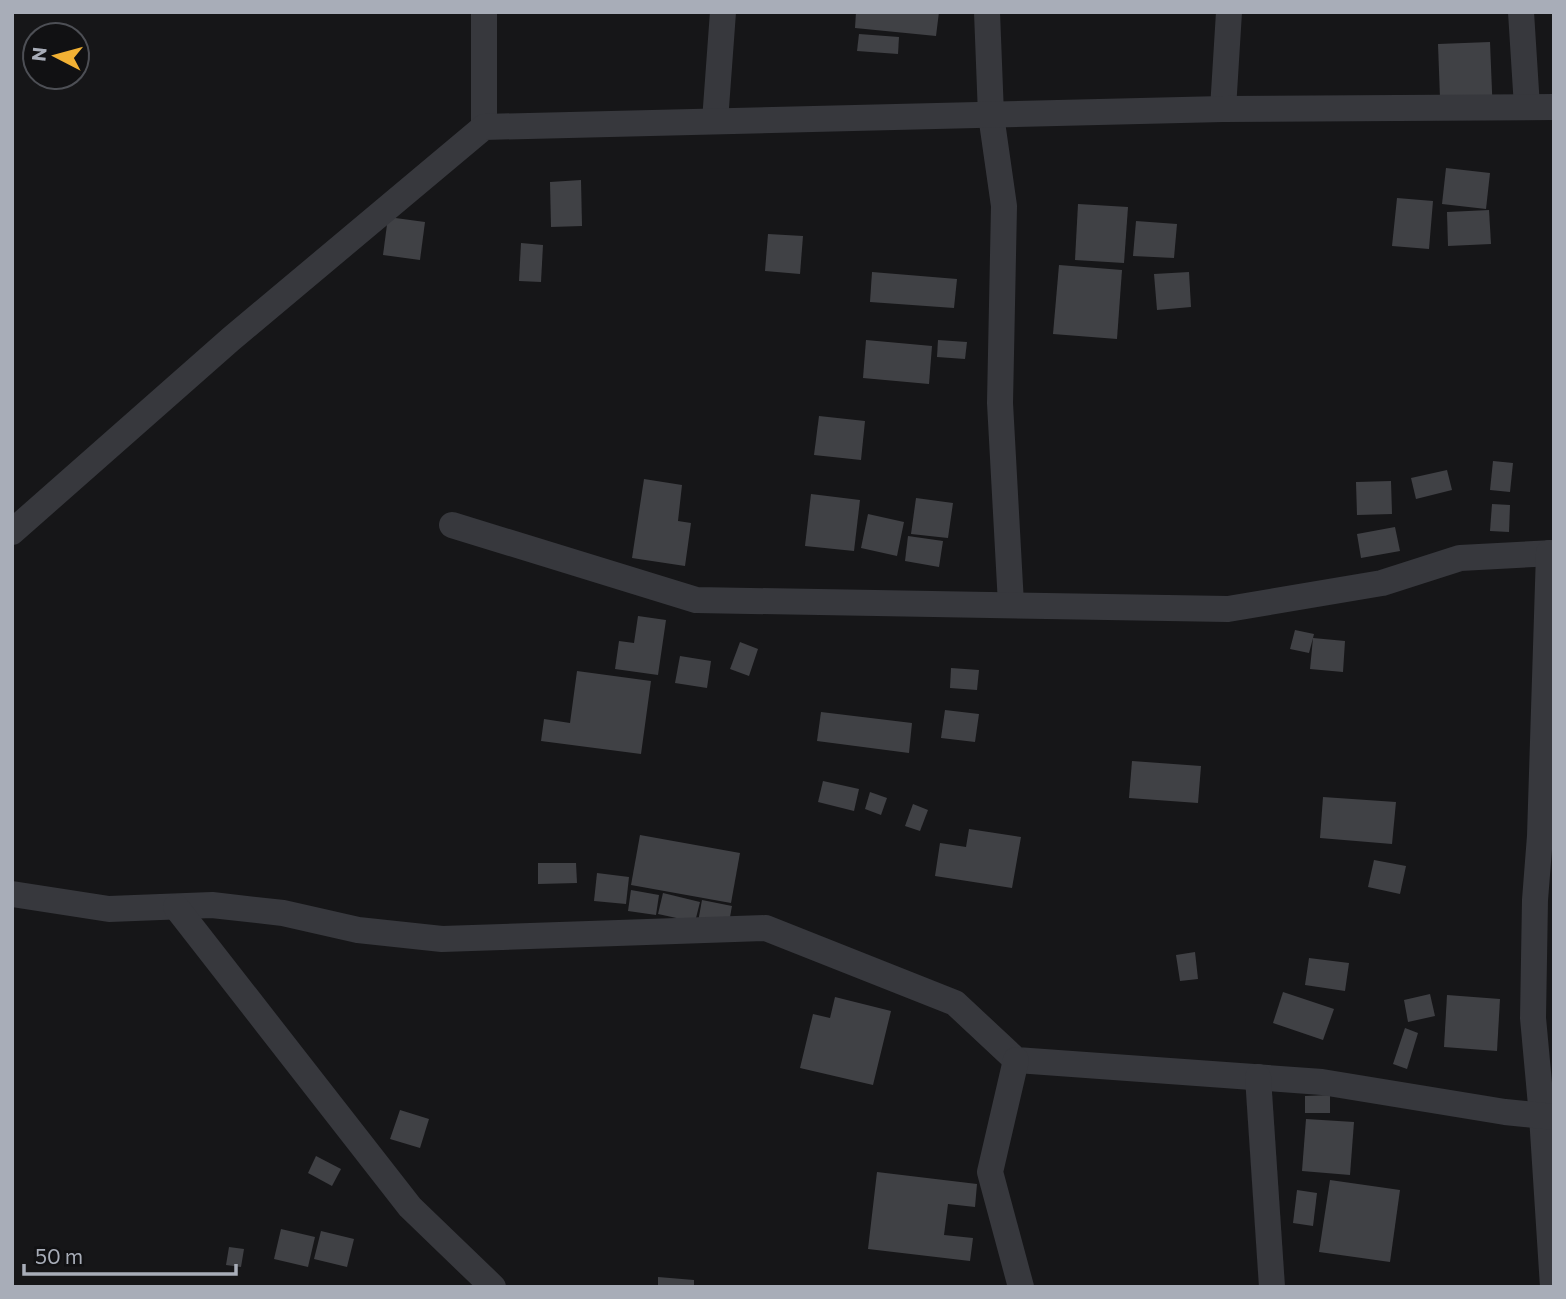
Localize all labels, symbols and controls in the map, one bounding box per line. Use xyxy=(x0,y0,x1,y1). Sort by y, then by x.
north arrow xyxy=(21,21,91,91)
text: N xyxy=(26,46,51,62)
scale bar xyxy=(24,1232,236,1276)
text: 50 m xyxy=(35,1243,83,1268)

